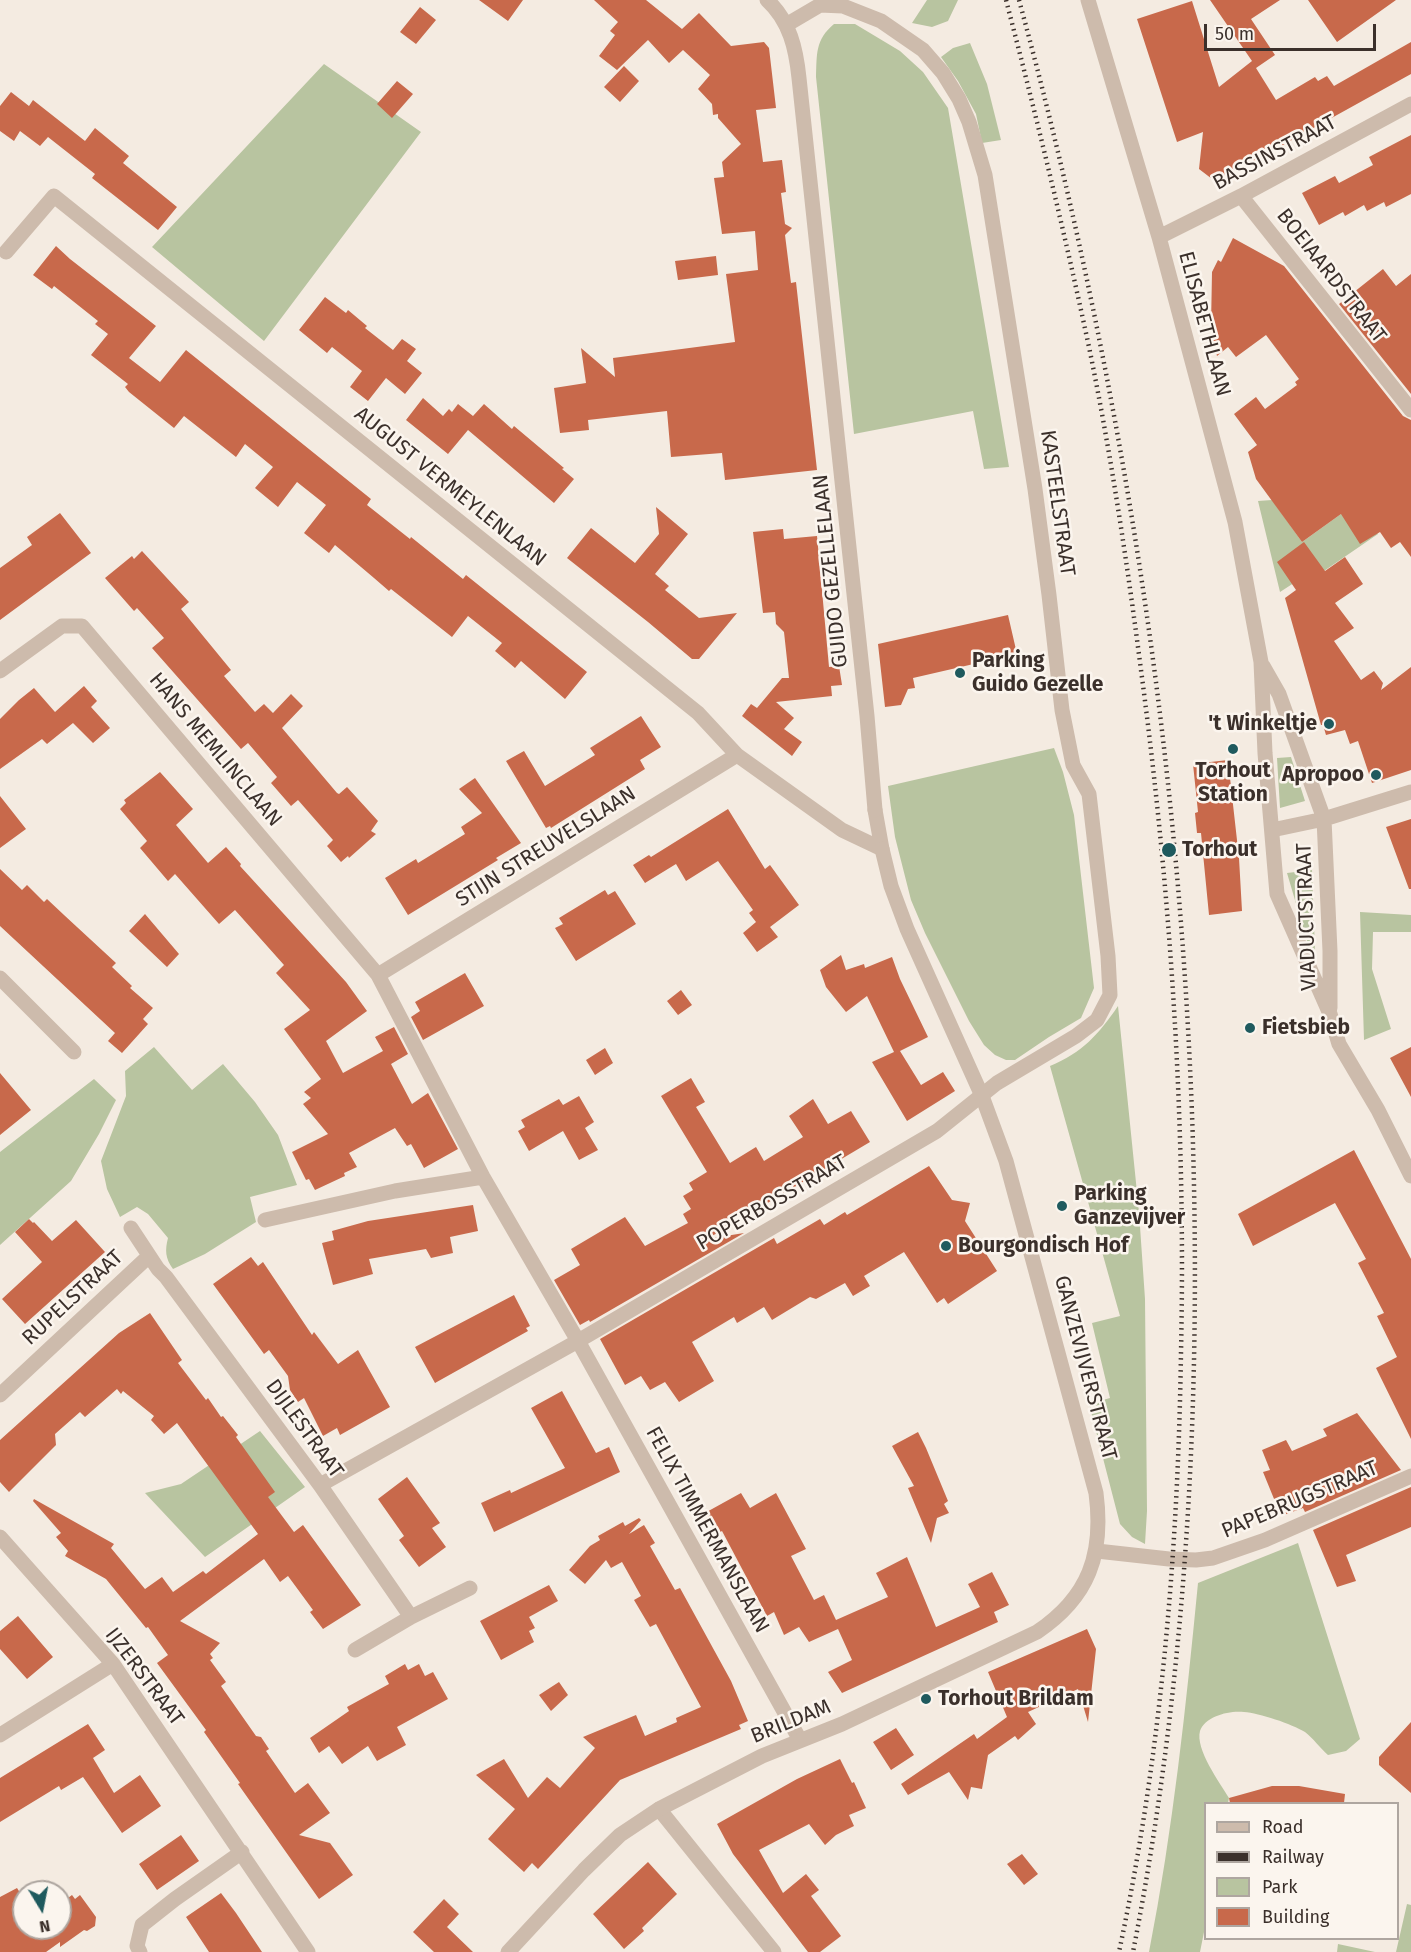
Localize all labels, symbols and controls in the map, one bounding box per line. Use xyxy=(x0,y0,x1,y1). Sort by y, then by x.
scale bar xyxy=(1207,12,1380,50)
text: 50 m xyxy=(1215,23,1254,45)
street label: BASSINSTRAAT xyxy=(1209,110,1341,196)
street label: BOEIAARDSTRAAT xyxy=(1271,204,1391,348)
street label: ELISABETHLAAN xyxy=(1173,249,1235,399)
street label: AUGUST VERMEYLENLAAN xyxy=(349,402,551,572)
street label: KASTEELSTRAAT xyxy=(1034,428,1080,578)
street label: GUIDO GEZELLELAAN xyxy=(808,473,854,669)
place label: Parking Guido Gezelle xyxy=(972,648,1103,698)
marker: Parking Guido Gezelle xyxy=(953,666,967,680)
street label: HANS MEMLINCLAAN xyxy=(143,668,287,832)
place label: 't Winkeltje xyxy=(1208,711,1317,737)
marker: 't Winkeltje xyxy=(1322,717,1336,731)
marker: Torhout Station xyxy=(1226,742,1240,756)
place label: Torhout Station xyxy=(1195,758,1271,808)
place label: Apropoo xyxy=(1282,762,1364,788)
marker: Apropoo xyxy=(1369,768,1383,782)
street label: STIJN STREUVELSLAAN xyxy=(451,781,641,913)
place label: Torhout xyxy=(1182,837,1257,863)
marker: Torhout xyxy=(1160,841,1178,859)
street label: VIADUCTSTRAAT xyxy=(1292,843,1322,991)
place label: Fietsbieb xyxy=(1262,1015,1350,1041)
marker: Fietsbieb xyxy=(1243,1021,1257,1035)
street label: POPERBOSSTRAAT xyxy=(692,1150,852,1256)
place label: Parking Ganzevijver xyxy=(1074,1181,1185,1231)
marker: Parking Ganzevijver xyxy=(1055,1199,1069,1213)
place label: Bourgondisch Hof xyxy=(958,1233,1128,1259)
marker: Bourgondisch Hof xyxy=(939,1239,953,1253)
street label: RUPELSTRAAT xyxy=(17,1245,129,1351)
street label: GANZEVIJVERSTRAAT xyxy=(1048,1273,1122,1463)
street label: DIJLESTRAAT xyxy=(260,1375,348,1483)
street label: FELIX TIMMERMANSLAAN xyxy=(640,1423,774,1637)
street label: PAPEBRUGSTRAAT xyxy=(1218,1456,1382,1544)
street label: IJZERSTRAAT xyxy=(99,1623,189,1731)
place label: Torhout Brildam xyxy=(938,1686,1094,1712)
marker: Torhout Brildam xyxy=(919,1692,933,1706)
street label: BRILDAM xyxy=(747,1695,835,1749)
legend xyxy=(1204,1802,1399,1940)
text: Road xyxy=(1262,1816,1304,1838)
text: Railway xyxy=(1262,1846,1324,1868)
text: Park xyxy=(1262,1876,1297,1898)
north arrow xyxy=(12,1880,72,1940)
text: Building xyxy=(1262,1906,1329,1928)
text: N xyxy=(38,1916,52,1937)

